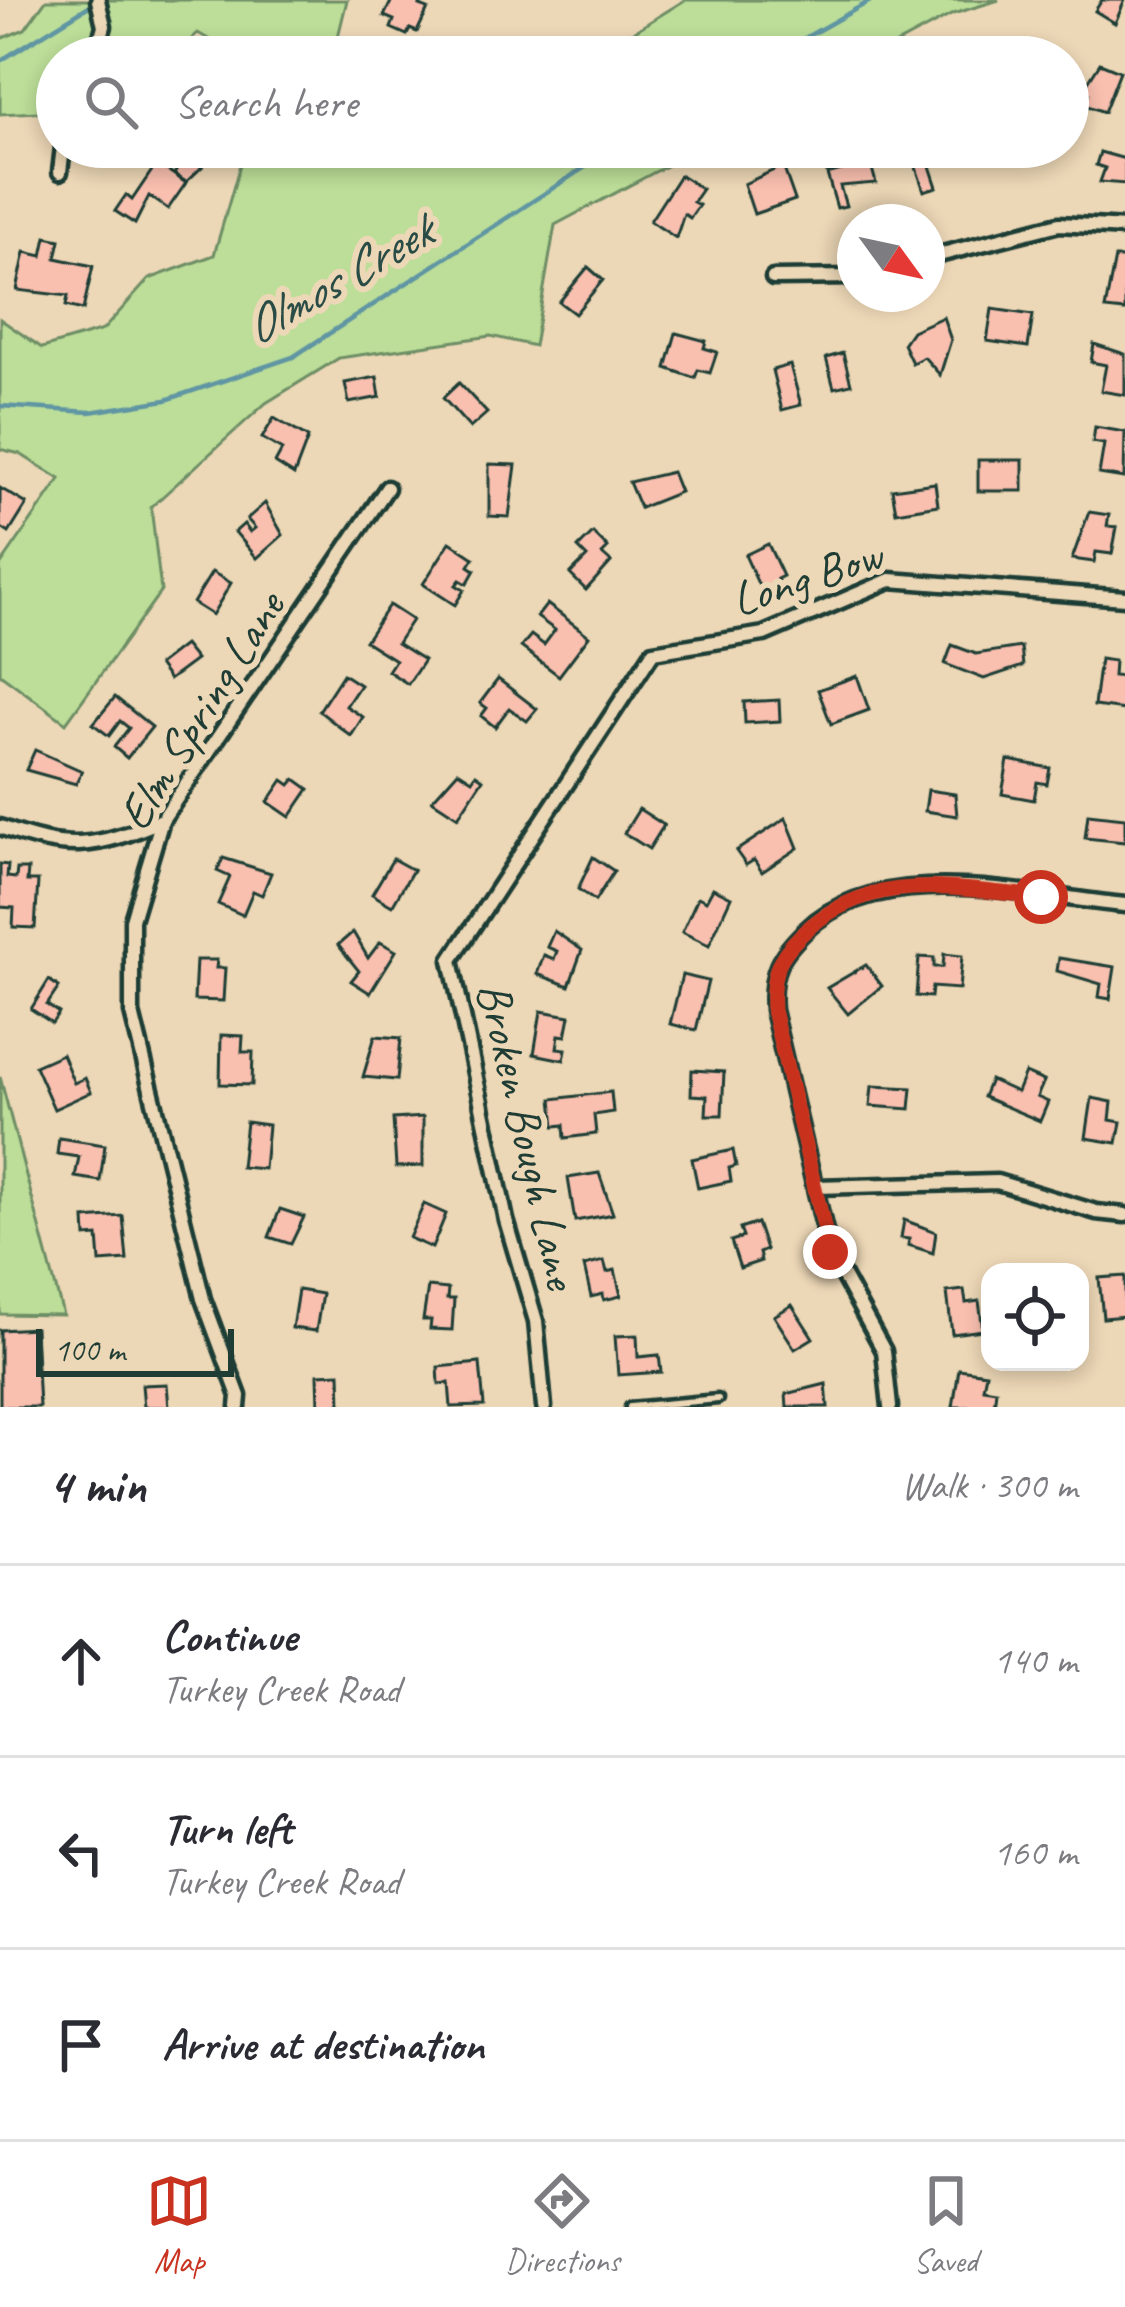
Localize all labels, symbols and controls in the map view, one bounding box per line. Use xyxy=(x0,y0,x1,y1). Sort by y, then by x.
search box xyxy=(36,36,1089,168)
icon: search xyxy=(78,69,144,135)
text: Search here xyxy=(174,74,357,131)
water label: Olmos Creek xyxy=(231,195,450,359)
north arrow xyxy=(837,204,945,312)
street label: Long Bow xyxy=(724,524,892,629)
street label: Elm Spring Lane xyxy=(104,577,300,841)
route start xyxy=(1014,870,1068,924)
street label: Broken Bough Lane xyxy=(464,976,593,1298)
route end xyxy=(803,1225,857,1279)
map controls xyxy=(981,1263,1089,1371)
button: locate xyxy=(981,1263,1089,1371)
scale bar xyxy=(36,1323,234,1376)
text: 100 m xyxy=(54,1329,125,1371)
text: 4 min xyxy=(48,1453,146,1517)
text: Walk · 300 m xyxy=(901,1461,1077,1510)
text: Continue xyxy=(162,1608,296,1665)
icon: ahead xyxy=(48,1628,114,1694)
text: 140 m xyxy=(993,1636,1077,1685)
text: Turkey Creek Road xyxy=(162,1665,400,1714)
text: Turn left xyxy=(162,1800,292,1857)
icon: left xyxy=(48,1820,114,1886)
text: 160 m xyxy=(993,1828,1077,1877)
text: Turkey Creek Road xyxy=(162,1857,400,1906)
icon: arrive xyxy=(48,2012,114,2078)
text: Arrive at destination xyxy=(162,2016,484,2073)
tab: Map xyxy=(146,2168,212,2282)
tab: Directions xyxy=(505,2168,620,2282)
tab: Saved xyxy=(913,2168,979,2282)

